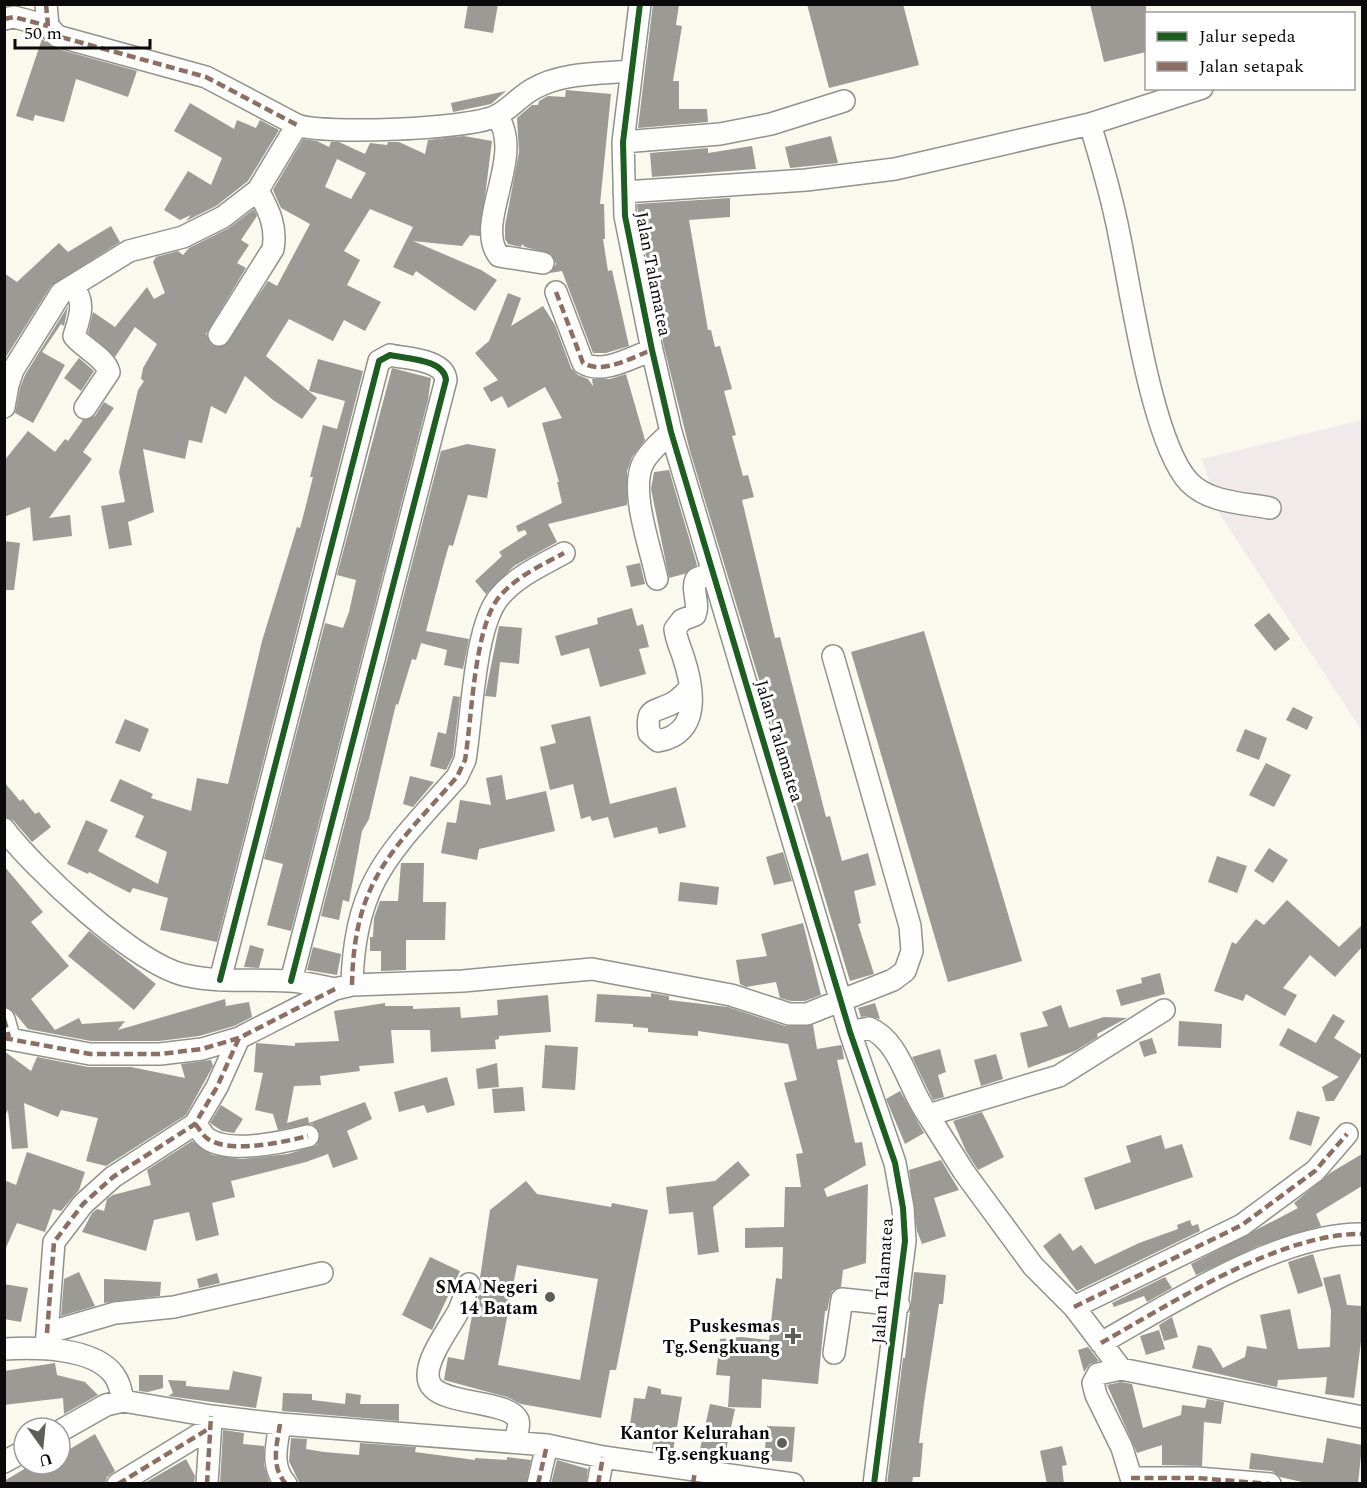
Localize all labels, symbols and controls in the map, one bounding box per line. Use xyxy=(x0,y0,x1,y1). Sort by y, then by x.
scale bar xyxy=(15,12,150,50)
legend xyxy=(1145,12,1355,90)
text: 50 m xyxy=(24,20,62,47)
text: Jalur sepeda xyxy=(1199,23,1296,50)
text: Jalan setapak xyxy=(1199,53,1304,80)
street label: Jalan Talamatea xyxy=(628,209,678,339)
street label: Jalan Talamatea xyxy=(748,676,810,806)
street label: Jalan Talamatea xyxy=(865,1217,901,1345)
place label: SMA Negeri 14 Batam xyxy=(436,1274,538,1322)
marker: SMA Negeri 14 Batam xyxy=(543,1290,557,1304)
place label: Puskesmas Tg.Sengkuang xyxy=(662,1313,780,1361)
marker: Puskesmas Tg.Sengkuang xyxy=(784,1327,802,1345)
north arrow xyxy=(12,1416,72,1476)
place label: Kantor Kelurahan Tg.sengkuang xyxy=(620,1420,770,1468)
marker: Kantor Kelurahan Tg.sengkuang xyxy=(775,1436,789,1450)
text: U xyxy=(36,1446,55,1473)

